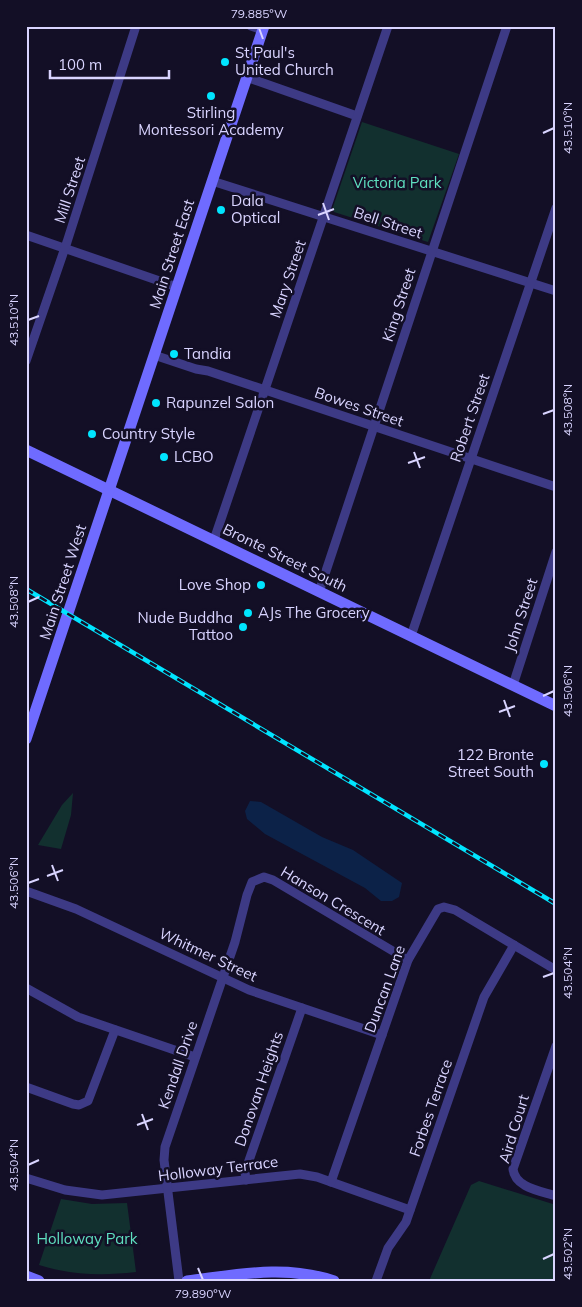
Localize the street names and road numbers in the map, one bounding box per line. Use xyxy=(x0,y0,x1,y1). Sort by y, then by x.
street label: Mill Street xyxy=(50,154,89,226)
street label: Main Street East xyxy=(145,197,198,311)
street label: Bell Street xyxy=(352,203,425,243)
street label: Mary Street xyxy=(265,237,310,320)
street label: King Street xyxy=(378,266,419,344)
street label: Robert Street xyxy=(446,371,494,465)
street label: Bowes Street xyxy=(312,382,406,431)
street label: Bronte Street South xyxy=(220,519,351,596)
street label: Main Street West xyxy=(35,522,90,642)
street label: John Street xyxy=(500,576,541,654)
street label: Hanson Crescent xyxy=(277,862,389,939)
street label: Whitmer Street xyxy=(156,923,260,986)
street label: Duncan Lane xyxy=(360,942,409,1035)
street label: Kendall Drive xyxy=(154,1018,201,1111)
street label: Donovan Heights xyxy=(230,1029,287,1149)
street label: Forbes Terrace xyxy=(405,1057,456,1159)
street label: Aird Court xyxy=(494,1092,533,1166)
street label: Holloway Terrace xyxy=(157,1152,279,1185)

